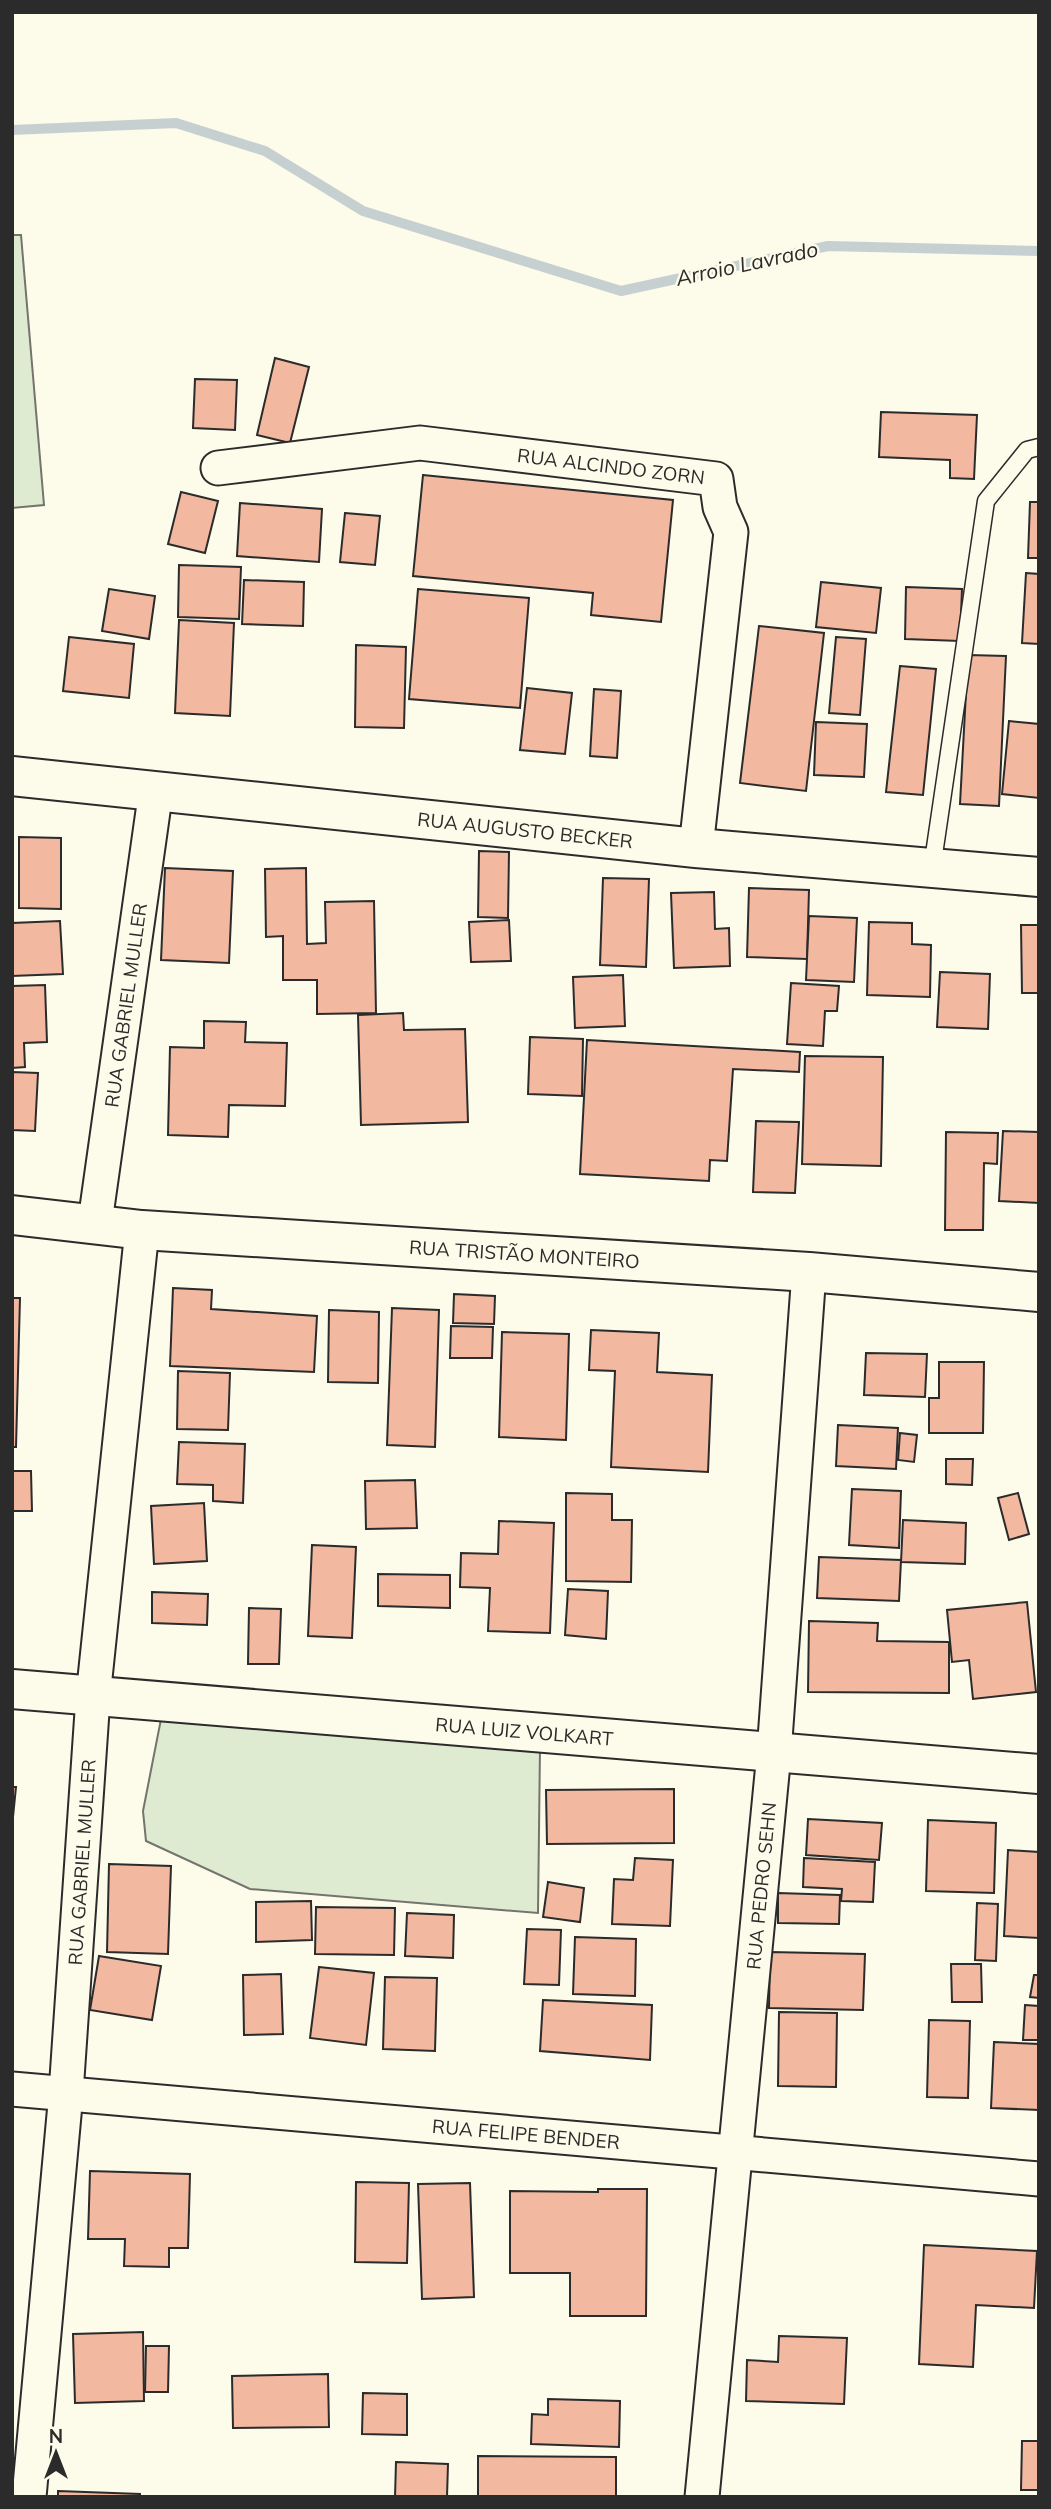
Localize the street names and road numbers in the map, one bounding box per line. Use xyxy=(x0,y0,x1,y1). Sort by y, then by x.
street label: RUA ALCINDO ZORN xyxy=(516,443,706,490)
street label: RUA AUGUSTO BECKER xyxy=(416,807,634,853)
street label: RUA GABRIEL MULLER xyxy=(99,901,152,1109)
street label: RUA TRISTÃO MONTEIRO xyxy=(408,1235,640,1273)
street label: RUA LUIZ VOLKART xyxy=(434,1712,615,1751)
street label: RUA GABRIEL MULLER xyxy=(63,1758,101,1966)
street label: RUA PEDRO SEHN xyxy=(741,1801,781,1971)
street label: RUA FELIPE BENDER xyxy=(431,2114,621,2154)

